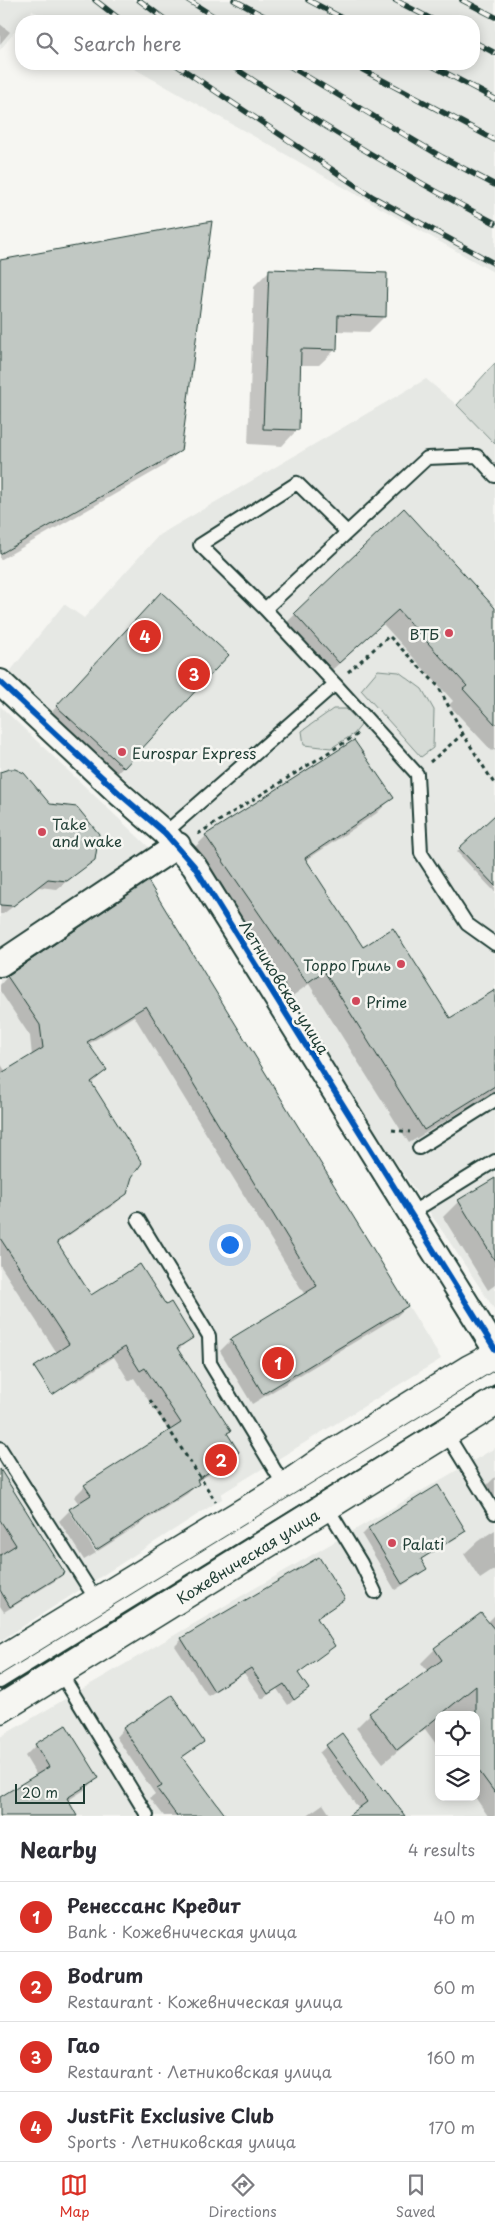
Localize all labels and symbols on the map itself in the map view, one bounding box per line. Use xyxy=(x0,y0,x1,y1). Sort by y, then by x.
pin: 4 xyxy=(129,617,161,655)
place label: ВТБ xyxy=(410,622,439,645)
marker: ВТБ xyxy=(443,627,455,639)
pin: 3 xyxy=(178,655,210,693)
place label: Eurospar Express xyxy=(132,741,256,764)
marker: Eurospar Express xyxy=(116,746,128,758)
place label: Take and wake xyxy=(52,812,122,852)
marker: Take and wake xyxy=(36,826,48,838)
street label: Летниковская улица xyxy=(234,916,336,1059)
place label: Торро Гриль xyxy=(303,953,391,976)
marker: Торро Гриль xyxy=(395,958,407,970)
place label: Prime xyxy=(366,990,407,1013)
marker: Prime xyxy=(350,995,362,1007)
your location xyxy=(217,1232,243,1258)
pin: 1 xyxy=(262,1344,294,1382)
pin: 2 xyxy=(205,1441,237,1479)
street label: Кожевническая улица xyxy=(171,1502,324,1609)
place label: Palati xyxy=(402,1532,444,1555)
marker: Palati xyxy=(386,1537,398,1549)
scale bar xyxy=(15,1781,85,1804)

